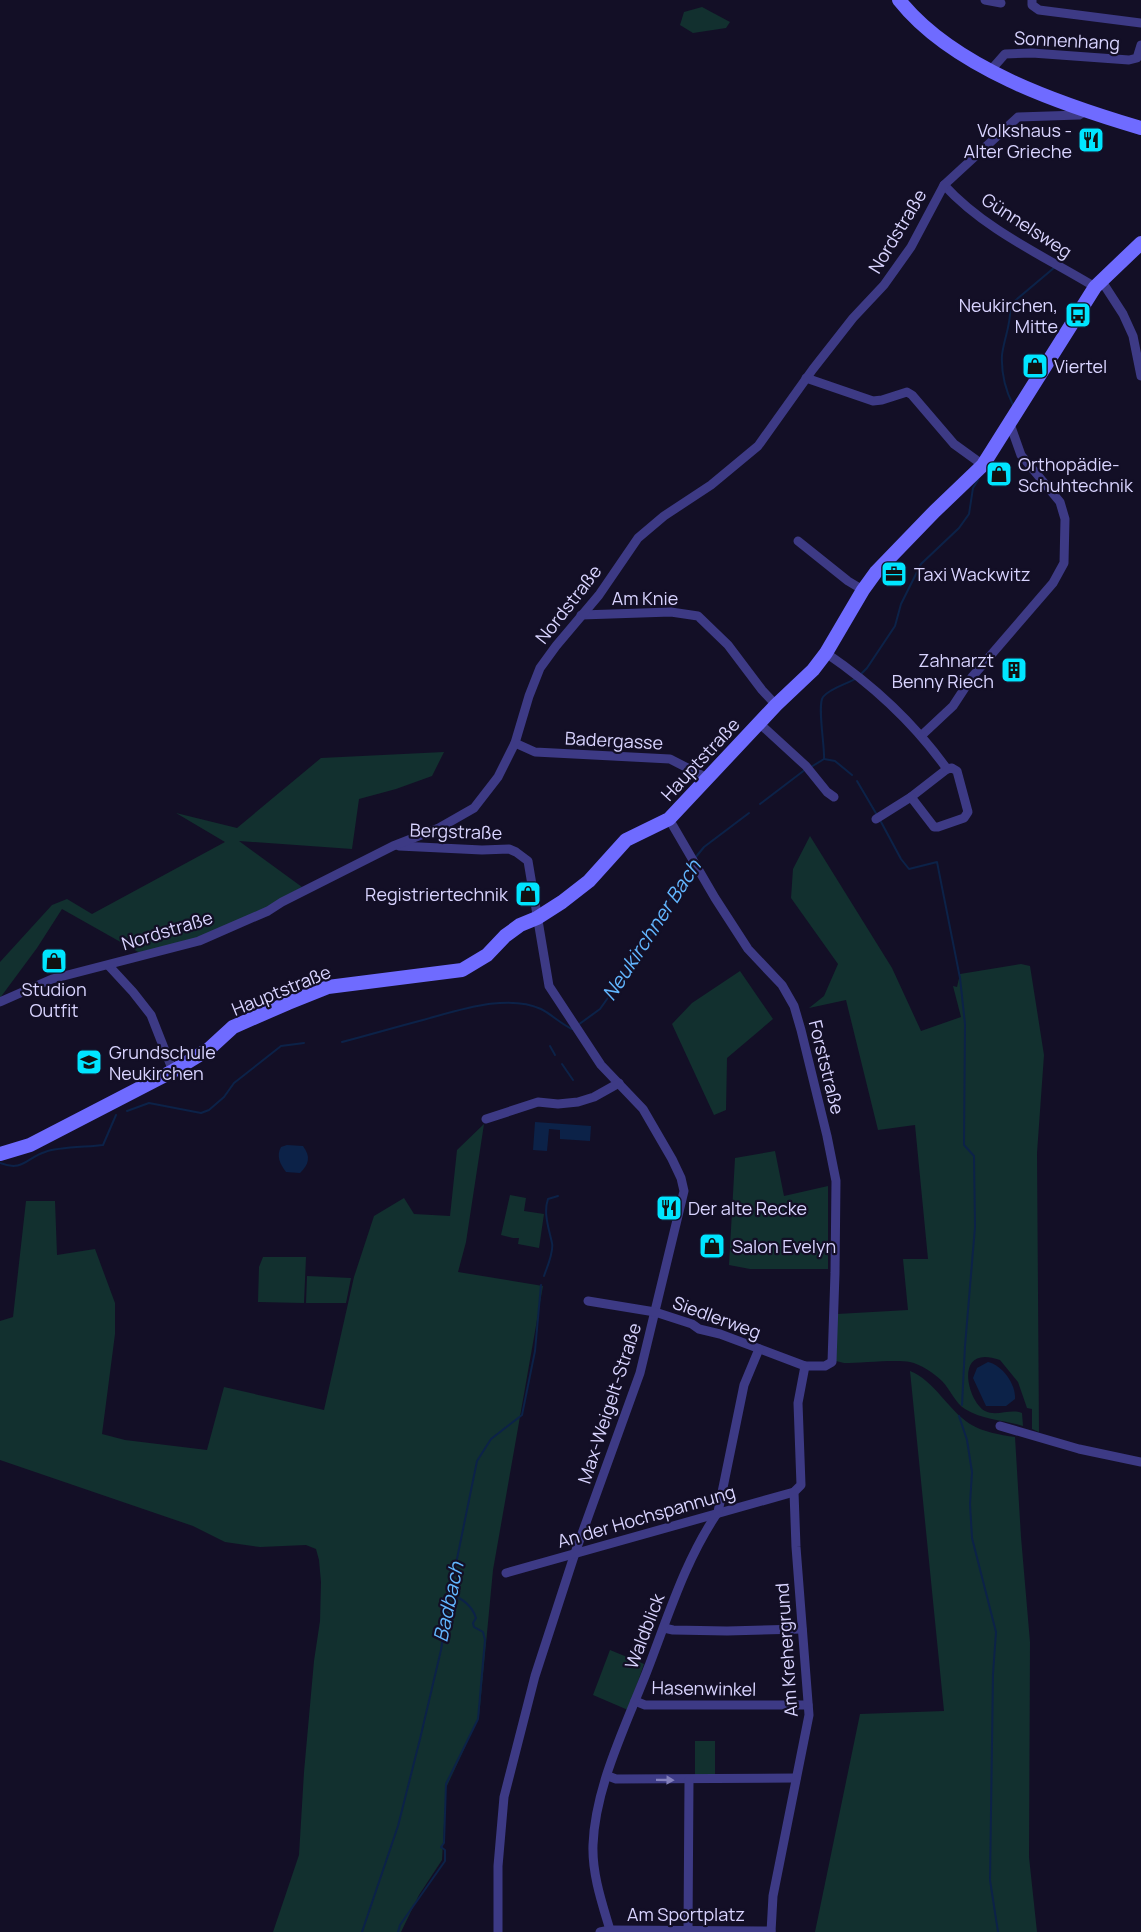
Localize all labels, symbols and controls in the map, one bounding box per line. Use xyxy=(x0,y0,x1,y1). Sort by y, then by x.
street label: Sonnenhang xyxy=(1013,25,1121,55)
place label: Volkshaus - Alter Grieche xyxy=(964,118,1072,163)
restaurant icon: Volkshaus - Alter Grieche xyxy=(1076,125,1106,155)
street label: Nordstraße xyxy=(862,185,932,277)
street label: Günnelsweg xyxy=(977,187,1077,263)
place label: Neukirchen, Mitte xyxy=(959,293,1058,338)
bus stop icon: Neukirchen, Mitte xyxy=(1063,300,1093,330)
shop icon: Viertel xyxy=(1020,351,1050,381)
place label: Viertel xyxy=(1054,354,1107,378)
place label: Orthopädie- Schuhtechnik xyxy=(1018,452,1134,497)
shop icon: Orthopädie- Schuhtechnik xyxy=(984,459,1014,489)
office icon: Taxi Wackwitz xyxy=(879,559,909,589)
street label: Nordstraße xyxy=(530,560,606,648)
place label: Taxi Wackwitz xyxy=(914,562,1030,586)
street label: Am Knie xyxy=(612,586,678,610)
place label: Zahnarzt Benny Riech xyxy=(892,648,994,693)
building icon: Zahnarzt Benny Riech xyxy=(999,655,1029,685)
street label: Hauptstraße xyxy=(655,712,745,806)
street label: Badergasse xyxy=(564,725,664,755)
street label: Bergstraße xyxy=(409,817,503,845)
water label: Neukirchner Bach xyxy=(595,853,707,1006)
shop icon: Registriertechnik xyxy=(513,879,543,909)
place label: Registriertechnik xyxy=(365,882,509,906)
street label: Nordstraße xyxy=(119,905,215,955)
shop icon: Studion Outfit xyxy=(39,946,69,976)
street label: Hauptstraße xyxy=(228,959,334,1021)
place label: Studion Outfit xyxy=(21,977,87,1022)
street label: Forststraße xyxy=(804,1017,850,1117)
place label: Grundschule Neukirchen xyxy=(109,1040,216,1085)
school or university icon: Grundschule Neukirchen xyxy=(74,1047,104,1077)
restaurant icon: Der alte Recke xyxy=(654,1193,684,1223)
place label: Der alte Recke xyxy=(688,1196,807,1220)
shop icon: Salon Evelyn xyxy=(697,1231,727,1261)
place label: Salon Evelyn xyxy=(732,1234,836,1258)
street label: Siedlerweg xyxy=(670,1290,764,1344)
street label: Max-Weigelt-Straße xyxy=(572,1320,646,1486)
street label: An der Hochspannung xyxy=(554,1479,738,1553)
water label: Badbach xyxy=(426,1558,470,1644)
street label: Am Krehergrund xyxy=(769,1582,803,1718)
street label: Waldblick xyxy=(619,1589,670,1672)
street label: Hasenwinkel xyxy=(651,1675,757,1701)
one-way arrow xyxy=(656,1775,675,1784)
street label: Am Sportplatz xyxy=(627,1902,745,1926)

